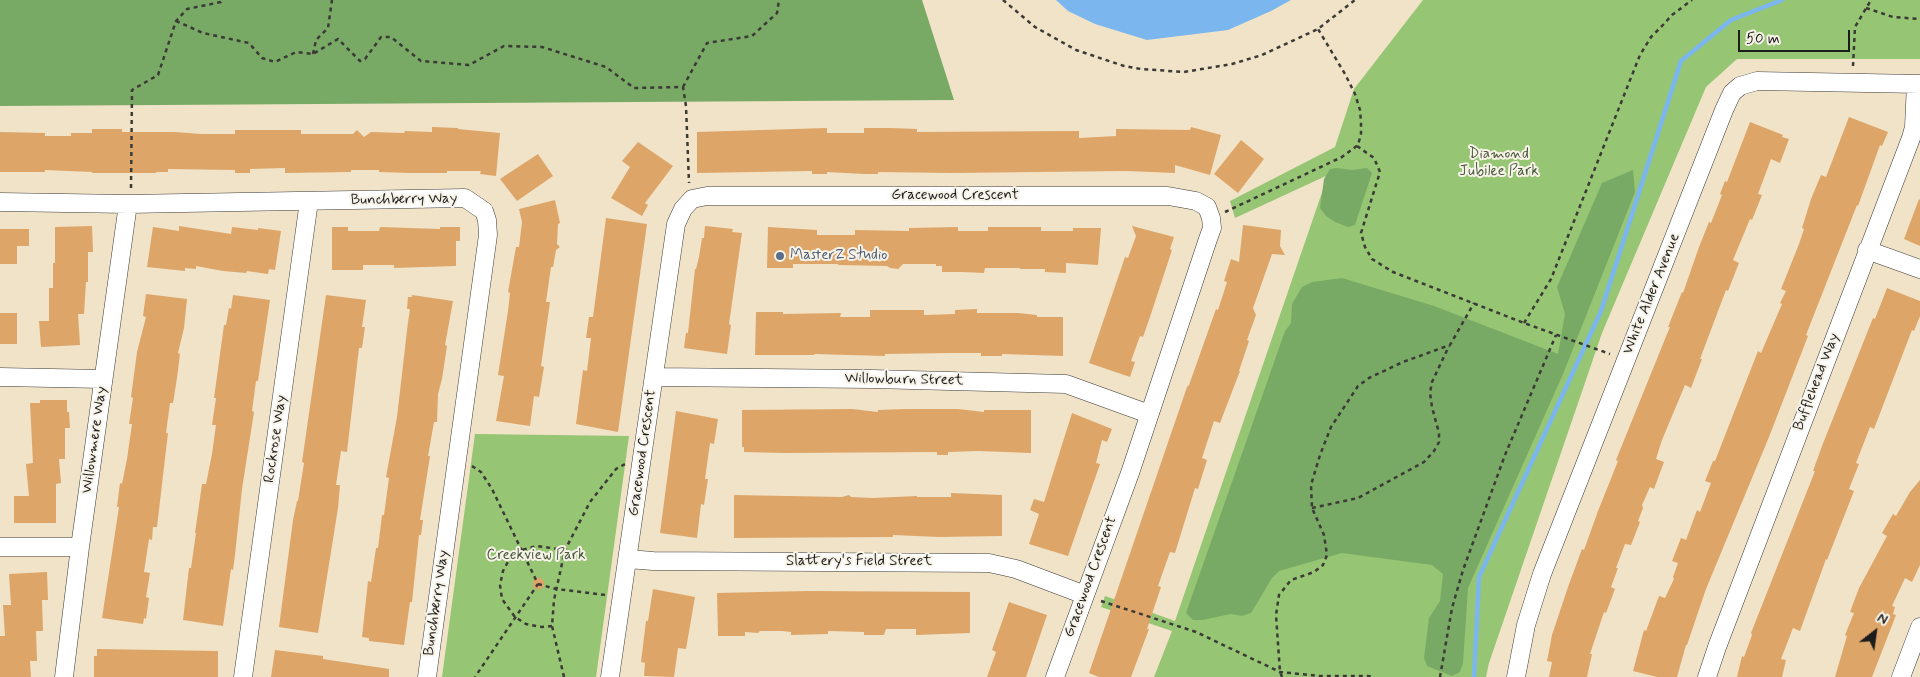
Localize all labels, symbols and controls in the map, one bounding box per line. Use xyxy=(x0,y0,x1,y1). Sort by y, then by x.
scale bar xyxy=(1740,20,1852,52)
text: 50 m xyxy=(1746,29,1780,49)
park label: Diamond Jubilee Park xyxy=(1459,146,1539,181)
street label: Gracewood Crescent xyxy=(891,187,1019,205)
street label: Bunchberry Way xyxy=(351,190,457,210)
street label: White Alder Avenue xyxy=(1619,231,1685,357)
place label: MasterZ Studio xyxy=(790,247,887,265)
marker: MasterZ Studio xyxy=(774,250,786,262)
street label: Bufflehead Way xyxy=(1790,331,1844,433)
street label: Willowburn Street xyxy=(844,370,964,390)
street label: Willowmere Way xyxy=(79,385,111,495)
street label: Gracewood Crescent xyxy=(625,388,661,518)
street label: Rockrose Way xyxy=(261,394,291,484)
street label: Gracewood Crescent xyxy=(1061,514,1121,640)
park label: Creekview Park xyxy=(487,547,585,565)
street label: Bunchberry Way xyxy=(421,549,453,657)
street label: Slattery's Field Street xyxy=(786,553,932,571)
north arrow xyxy=(1850,607,1900,657)
text: N xyxy=(1874,609,1891,629)

